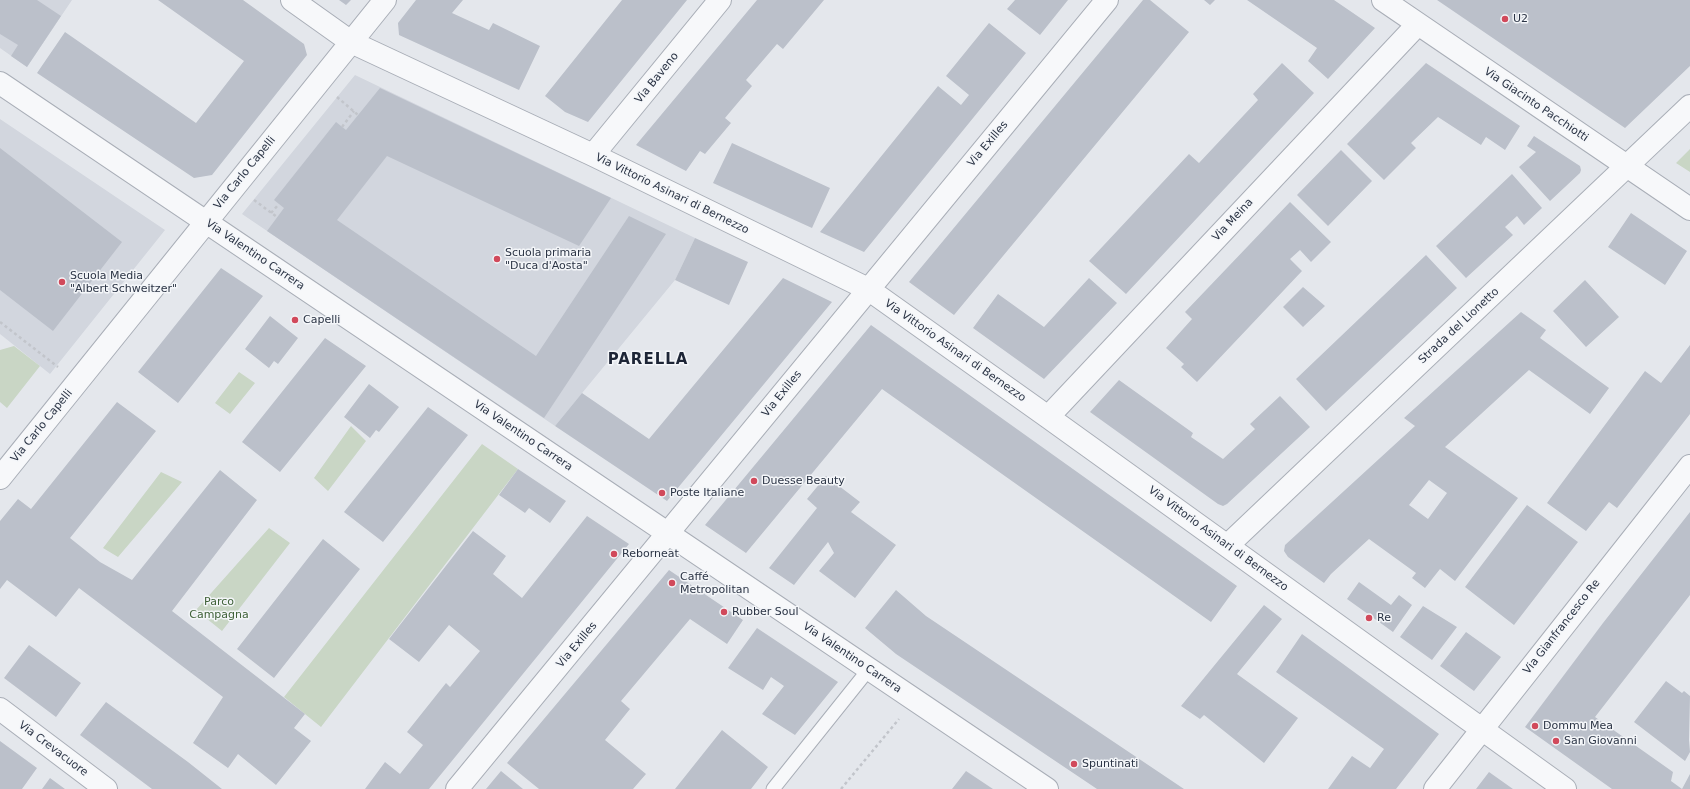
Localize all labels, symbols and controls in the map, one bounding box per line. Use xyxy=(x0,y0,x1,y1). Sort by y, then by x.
place label: U2 xyxy=(1513,12,1528,26)
marker: U2 xyxy=(1500,14,1510,24)
street label: Via Baveno xyxy=(632,50,682,106)
street label: Via Giacinto Pacchiotti xyxy=(1481,65,1591,145)
street label: Via Exilles xyxy=(965,118,1011,170)
street label: Via Carlo Capelli xyxy=(212,134,278,212)
street label: Via Vittorio Asinari di Bernezzo xyxy=(593,151,751,237)
street label: Via Meina xyxy=(1210,196,1256,244)
street label: Via Valentino Carrera xyxy=(203,217,307,293)
place label: Scuola primaria "Duca d'Aosta" xyxy=(505,246,591,272)
marker: Scuola primaria "Duca d'Aosta" xyxy=(492,254,502,264)
place label: Scuola Media "Albert Schweitzer" xyxy=(70,269,177,295)
marker: Scuola Media "Albert Schweitzer" xyxy=(57,277,67,287)
street label: Strada del Lionetto xyxy=(1416,285,1502,367)
street label: Via Vittorio Asinari di Bernezzo xyxy=(882,297,1028,405)
place label: Capelli xyxy=(303,313,340,327)
marker: Capelli xyxy=(290,315,300,325)
district label: PARELLA xyxy=(608,351,688,369)
street label: Via Exilles xyxy=(759,368,805,420)
street label: Via Carlo Capelli xyxy=(9,387,75,465)
street label: Via Valentino Carrera xyxy=(471,398,575,474)
place label: Duesse Beauty xyxy=(762,474,845,488)
marker: Duesse Beauty xyxy=(749,476,759,486)
street label: Via Vittorio Asinari di Bernezzo xyxy=(1146,484,1290,594)
place label: Poste Italiane xyxy=(670,486,744,500)
marker: Poste Italiane xyxy=(657,488,667,498)
place label: Reborneat xyxy=(622,547,679,561)
marker: Reborneat xyxy=(609,549,619,559)
place label: Caffé Metropolitan xyxy=(680,570,749,596)
street label: Via Gianfrancesco Re xyxy=(1521,577,1603,677)
marker: Caffé Metropolitan xyxy=(667,578,677,588)
park label: Parco Campagna xyxy=(189,595,249,621)
place label: Rubber Soul xyxy=(732,605,799,619)
marker: Rubber Soul xyxy=(719,607,729,617)
place label: Re xyxy=(1377,611,1391,625)
marker: Re xyxy=(1364,613,1374,623)
street label: Via Exilles xyxy=(554,619,600,671)
street label: Via Valentino Carrera xyxy=(800,620,904,696)
street label: Via Crevacuore xyxy=(16,719,90,779)
place label: Dommu Mea xyxy=(1543,719,1613,733)
marker: Dommu Mea xyxy=(1530,721,1540,731)
place label: San Giovanni xyxy=(1564,734,1637,748)
marker: San Giovanni xyxy=(1551,736,1561,746)
place label: Spuntinati xyxy=(1082,757,1138,771)
marker: Spuntinati xyxy=(1069,759,1079,769)

